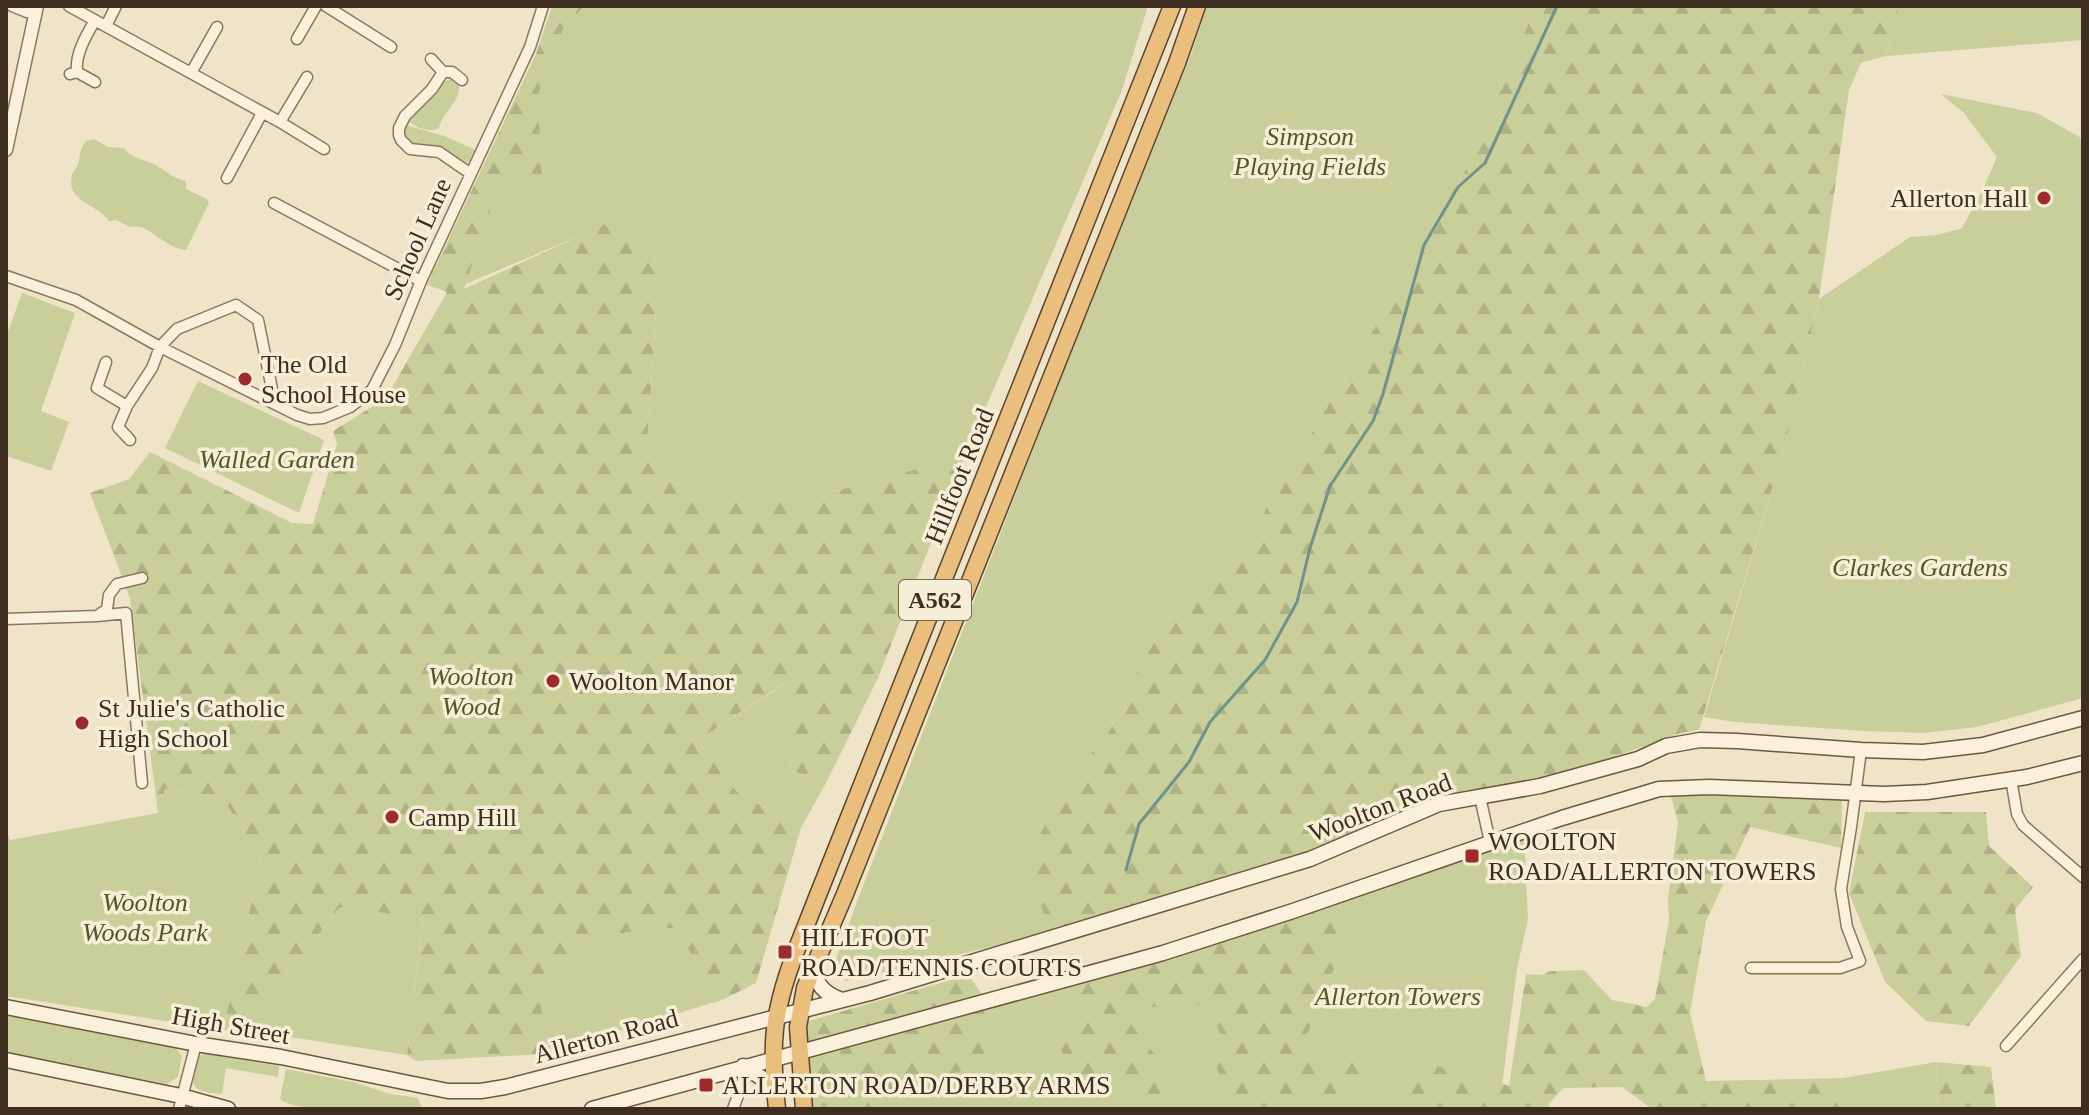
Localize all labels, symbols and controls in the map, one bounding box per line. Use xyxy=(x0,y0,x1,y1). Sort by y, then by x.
park label: Simpson Playing Fields xyxy=(1233,122,1386,181)
street label: School Lane xyxy=(378,174,457,305)
place label: Allerton Hall xyxy=(1890,184,2028,213)
marker: Allerton Hall xyxy=(2035,189,2053,207)
place label: The Old School House xyxy=(261,350,406,409)
marker: The Old School House xyxy=(236,370,254,388)
street label: Hillfoot Road xyxy=(919,404,1000,548)
park label: Walled Garden xyxy=(199,445,355,474)
park label: Clarkes Gardens xyxy=(1832,553,2008,582)
road number: A562 xyxy=(899,580,971,620)
park label: Woolton Wood xyxy=(428,662,514,721)
place label: Woolton Manor xyxy=(569,667,734,696)
marker: Woolton Manor xyxy=(544,672,562,690)
place label: St Julie's Catholic High School xyxy=(98,694,285,753)
marker: St Julie's Catholic High School xyxy=(73,714,91,732)
street label: Woolton Road xyxy=(1305,767,1456,848)
place label: Camp Hill xyxy=(408,803,517,832)
marker: Camp Hill xyxy=(383,808,401,826)
place label: WOOLTON ROAD/ALLERTON TOWERS xyxy=(1488,827,1817,886)
marker: WOOLTON ROAD/ALLERTON TOWERS xyxy=(1463,847,1481,865)
park label: Woolton Woods Park xyxy=(82,888,208,947)
place label: HILLFOOT ROAD/TENNIS COURTS xyxy=(801,923,1082,982)
marker: HILLFOOT ROAD/TENNIS COURTS xyxy=(776,943,794,961)
park label: Allerton Towers xyxy=(1313,982,1481,1011)
street label: High Street xyxy=(170,1001,293,1050)
street label: Allerton Road xyxy=(531,1003,681,1070)
place label: ALLERTON ROAD/DERBY ARMS xyxy=(722,1071,1110,1100)
marker: ALLERTON ROAD/DERBY ARMS xyxy=(697,1076,715,1094)

